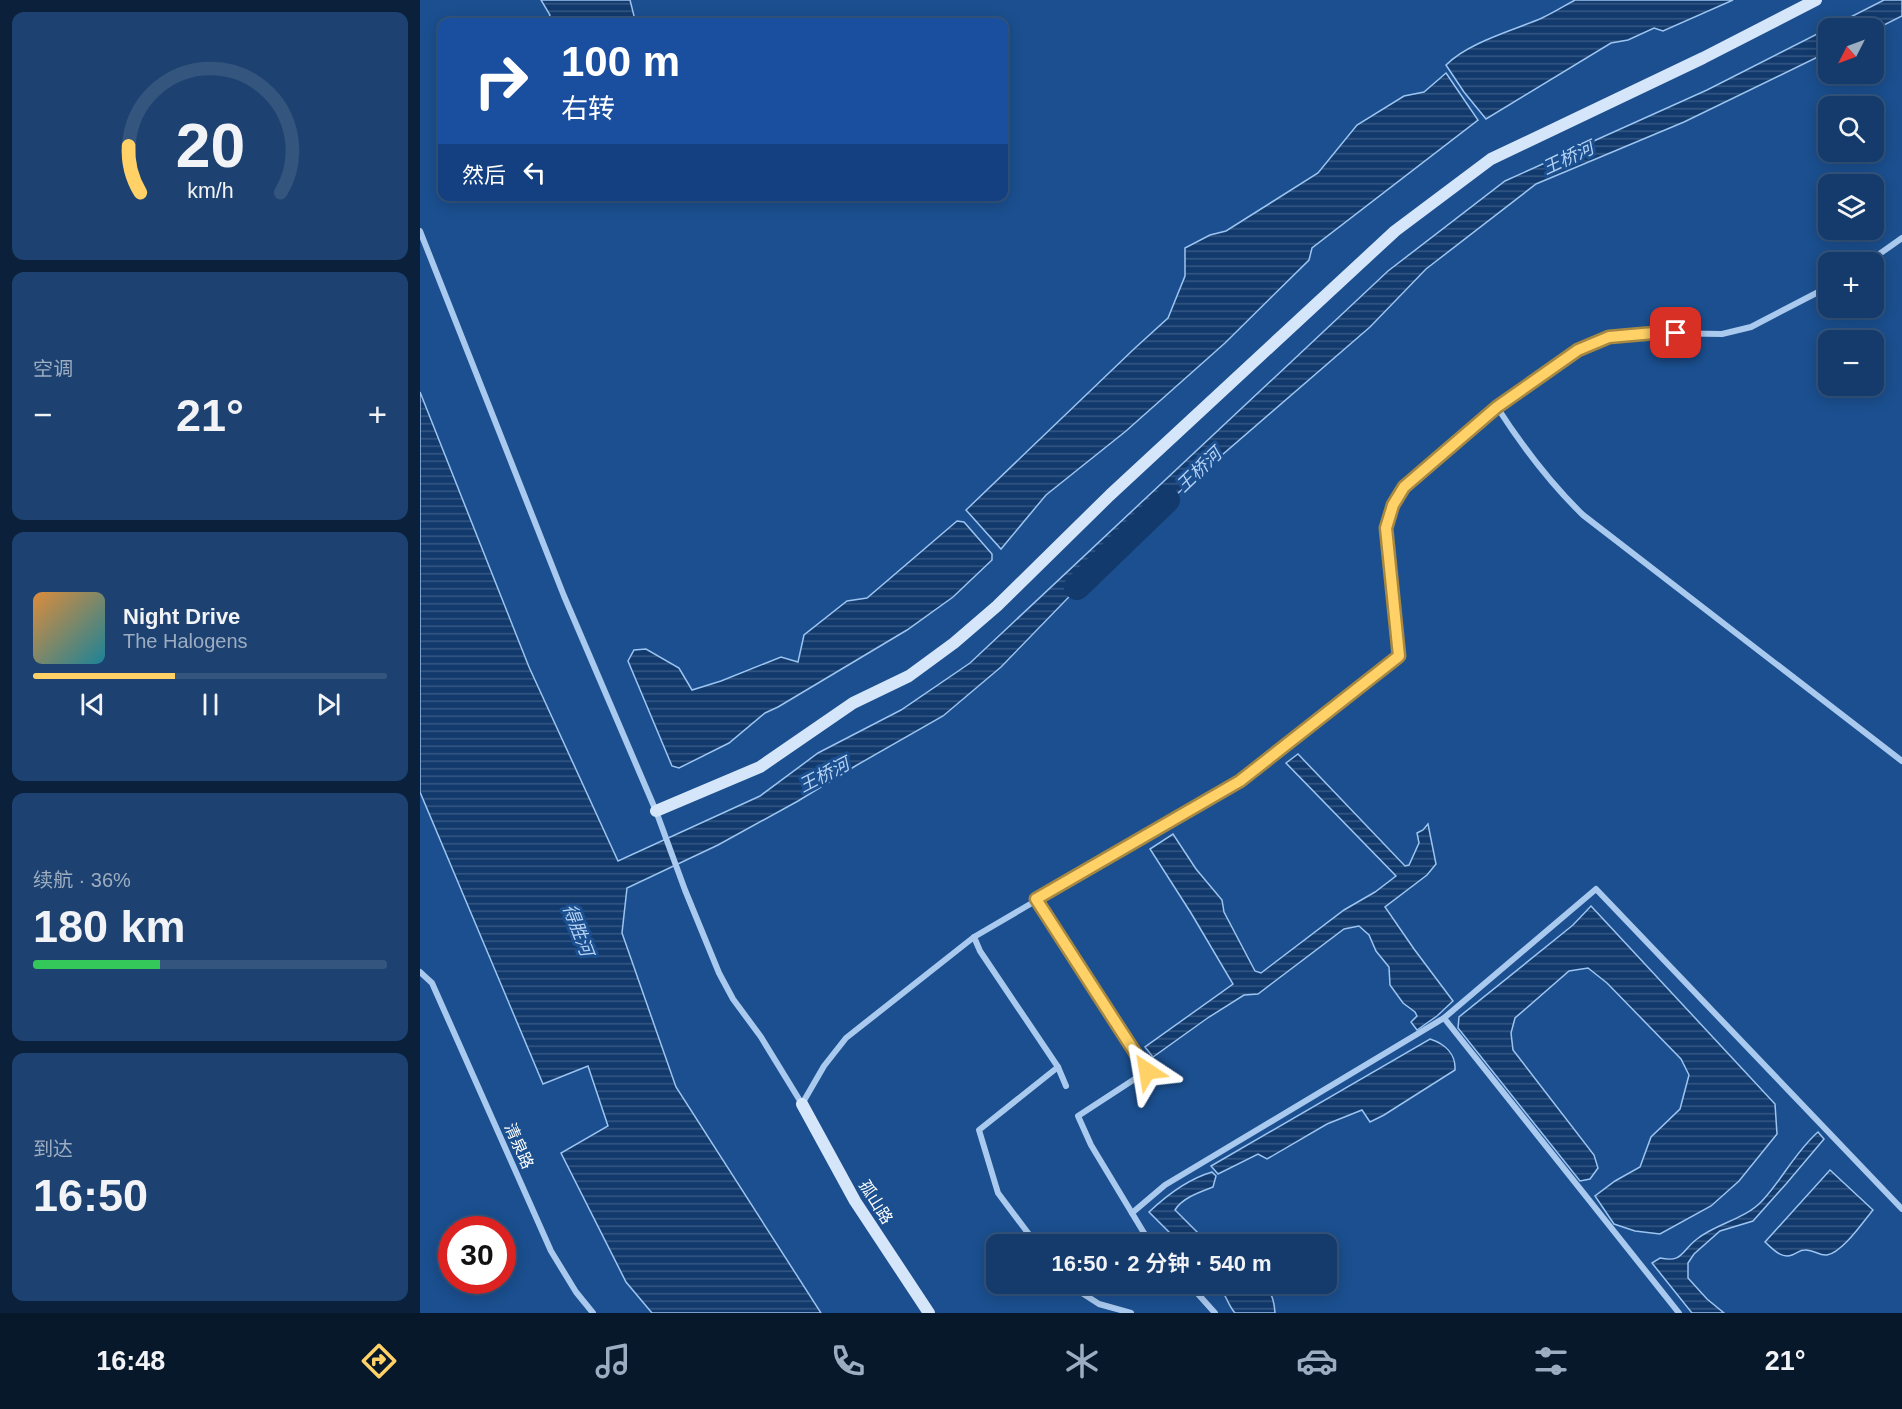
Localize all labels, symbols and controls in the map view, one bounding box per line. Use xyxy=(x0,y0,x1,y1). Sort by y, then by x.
north arrow xyxy=(1818,18,1884,84)
map controls xyxy=(1818,18,1884,396)
text: 100 m xyxy=(561,38,680,85)
icon: right xyxy=(462,42,540,120)
text: 右转 xyxy=(561,94,615,124)
button: search xyxy=(1818,96,1884,162)
text: 20 xyxy=(175,111,245,180)
water label: 王桥河 xyxy=(1539,136,1599,178)
icon: left xyxy=(518,156,551,189)
text: 然后 xyxy=(462,163,506,188)
button: layers xyxy=(1818,174,1884,240)
text: km/h xyxy=(187,179,233,203)
button: + xyxy=(1818,252,1884,318)
pin xyxy=(1650,307,1701,358)
icon: arrive xyxy=(1659,316,1692,349)
button: − xyxy=(1818,330,1884,396)
text: 空调 xyxy=(33,358,73,380)
text: 21° xyxy=(176,390,244,441)
text: − xyxy=(33,396,52,433)
text: + xyxy=(368,396,387,433)
water label: 王桥河 xyxy=(1173,442,1228,496)
text: Night Drive xyxy=(123,604,240,629)
text: The Halogens xyxy=(123,630,248,652)
icon: previous xyxy=(76,688,109,721)
icon: pause xyxy=(194,688,227,721)
icon: next xyxy=(312,688,345,721)
water label: 王桥河 xyxy=(795,752,855,796)
text: 续航 · 36% xyxy=(33,869,131,891)
text: 180 km xyxy=(33,901,186,952)
water label: 得胜河 xyxy=(559,901,598,962)
position arrow xyxy=(1115,1039,1179,1103)
street label: 清泉路 xyxy=(501,1121,537,1171)
text: 到达 xyxy=(33,1138,73,1160)
text: 16:50 xyxy=(33,1170,148,1221)
street label: 孤山路 xyxy=(856,1177,896,1227)
speed limit sign: 30 xyxy=(438,1216,516,1294)
text: 16:50 · 2 分钟 · 540 m xyxy=(1051,1251,1272,1276)
icon: directions xyxy=(358,1340,400,1382)
icon: music xyxy=(592,1340,634,1382)
icon: phone xyxy=(827,1340,869,1382)
icon: climate xyxy=(1061,1340,1103,1382)
icon: car xyxy=(1296,1340,1338,1382)
icon: filters xyxy=(1530,1340,1572,1382)
text: 16:48 xyxy=(96,1346,165,1376)
text: 21° xyxy=(1765,1346,1806,1376)

